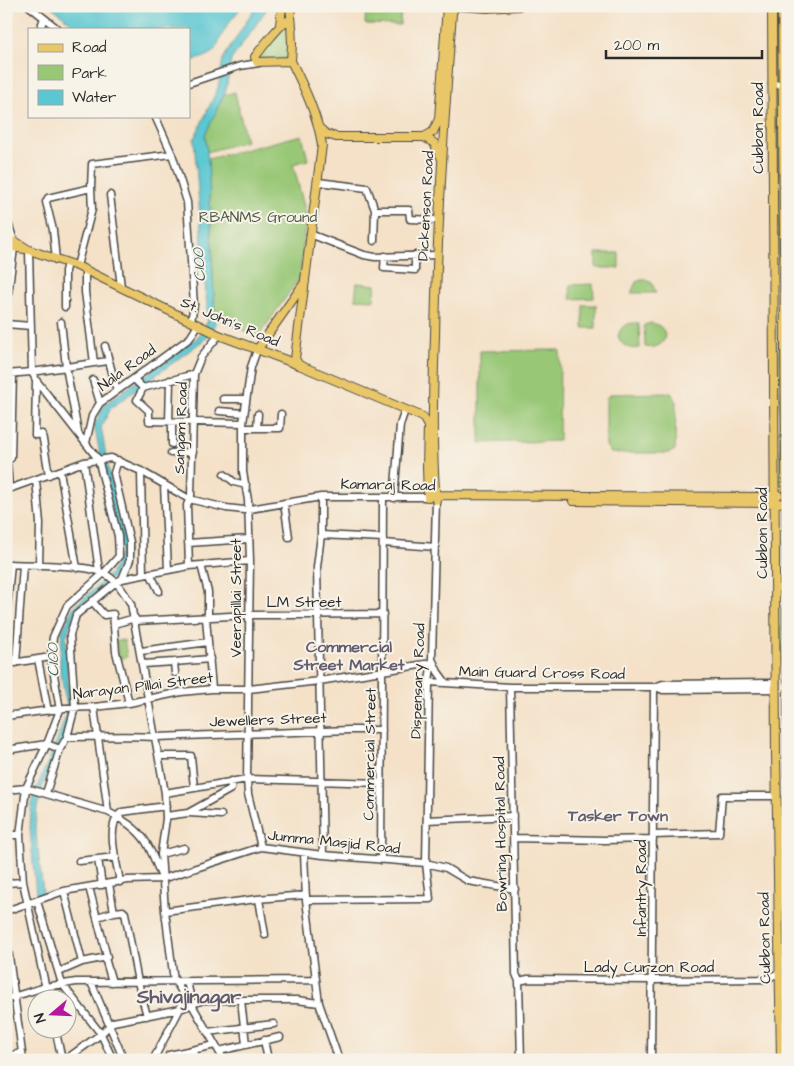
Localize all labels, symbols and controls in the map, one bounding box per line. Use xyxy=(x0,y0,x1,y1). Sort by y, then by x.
legend xyxy=(28,28,190,118)
scale bar xyxy=(606,28,763,60)
text: 200 m xyxy=(614,35,660,56)
text: Road xyxy=(72,37,107,58)
text: Park xyxy=(72,63,107,84)
street label: Cubbon Road xyxy=(748,82,769,174)
text: Water xyxy=(72,87,116,108)
street label: Dickenson Road xyxy=(413,150,439,262)
park label: RBANMS Ground xyxy=(199,207,317,228)
water label: C100 xyxy=(187,246,211,283)
street label: St. John's Road xyxy=(177,292,283,352)
street label: Nala Road xyxy=(94,339,161,396)
street label: Sangam Road xyxy=(169,381,194,475)
street label: Kamaraj Road xyxy=(340,474,436,496)
street label: Cubbon Road xyxy=(752,487,773,579)
street label: Veerapillai Street xyxy=(226,538,247,658)
street label: LM Street xyxy=(266,592,342,613)
street label: Dispensary Road xyxy=(405,623,432,739)
district label: Commercial Street Market xyxy=(293,636,405,676)
water label: C100 xyxy=(41,641,65,677)
street label: Main Guard Cross Road xyxy=(459,661,626,685)
street label: Narayan Pillai Street xyxy=(72,667,214,706)
street label: Commercial Street xyxy=(358,687,382,821)
street label: Jewellers Street xyxy=(209,707,327,733)
street label: Bowring Hospital Road xyxy=(489,756,514,912)
district label: Tasker Town xyxy=(567,805,668,827)
street label: Jumma Masjid Road xyxy=(267,825,402,859)
street label: Infantry Road xyxy=(631,839,653,936)
street label: Cubbon Road xyxy=(754,892,776,984)
street label: Lady Curzon Road xyxy=(584,957,714,979)
district label: Shivajinagar xyxy=(136,983,242,1012)
north arrow xyxy=(28,988,78,1038)
text: N xyxy=(30,1010,52,1025)

